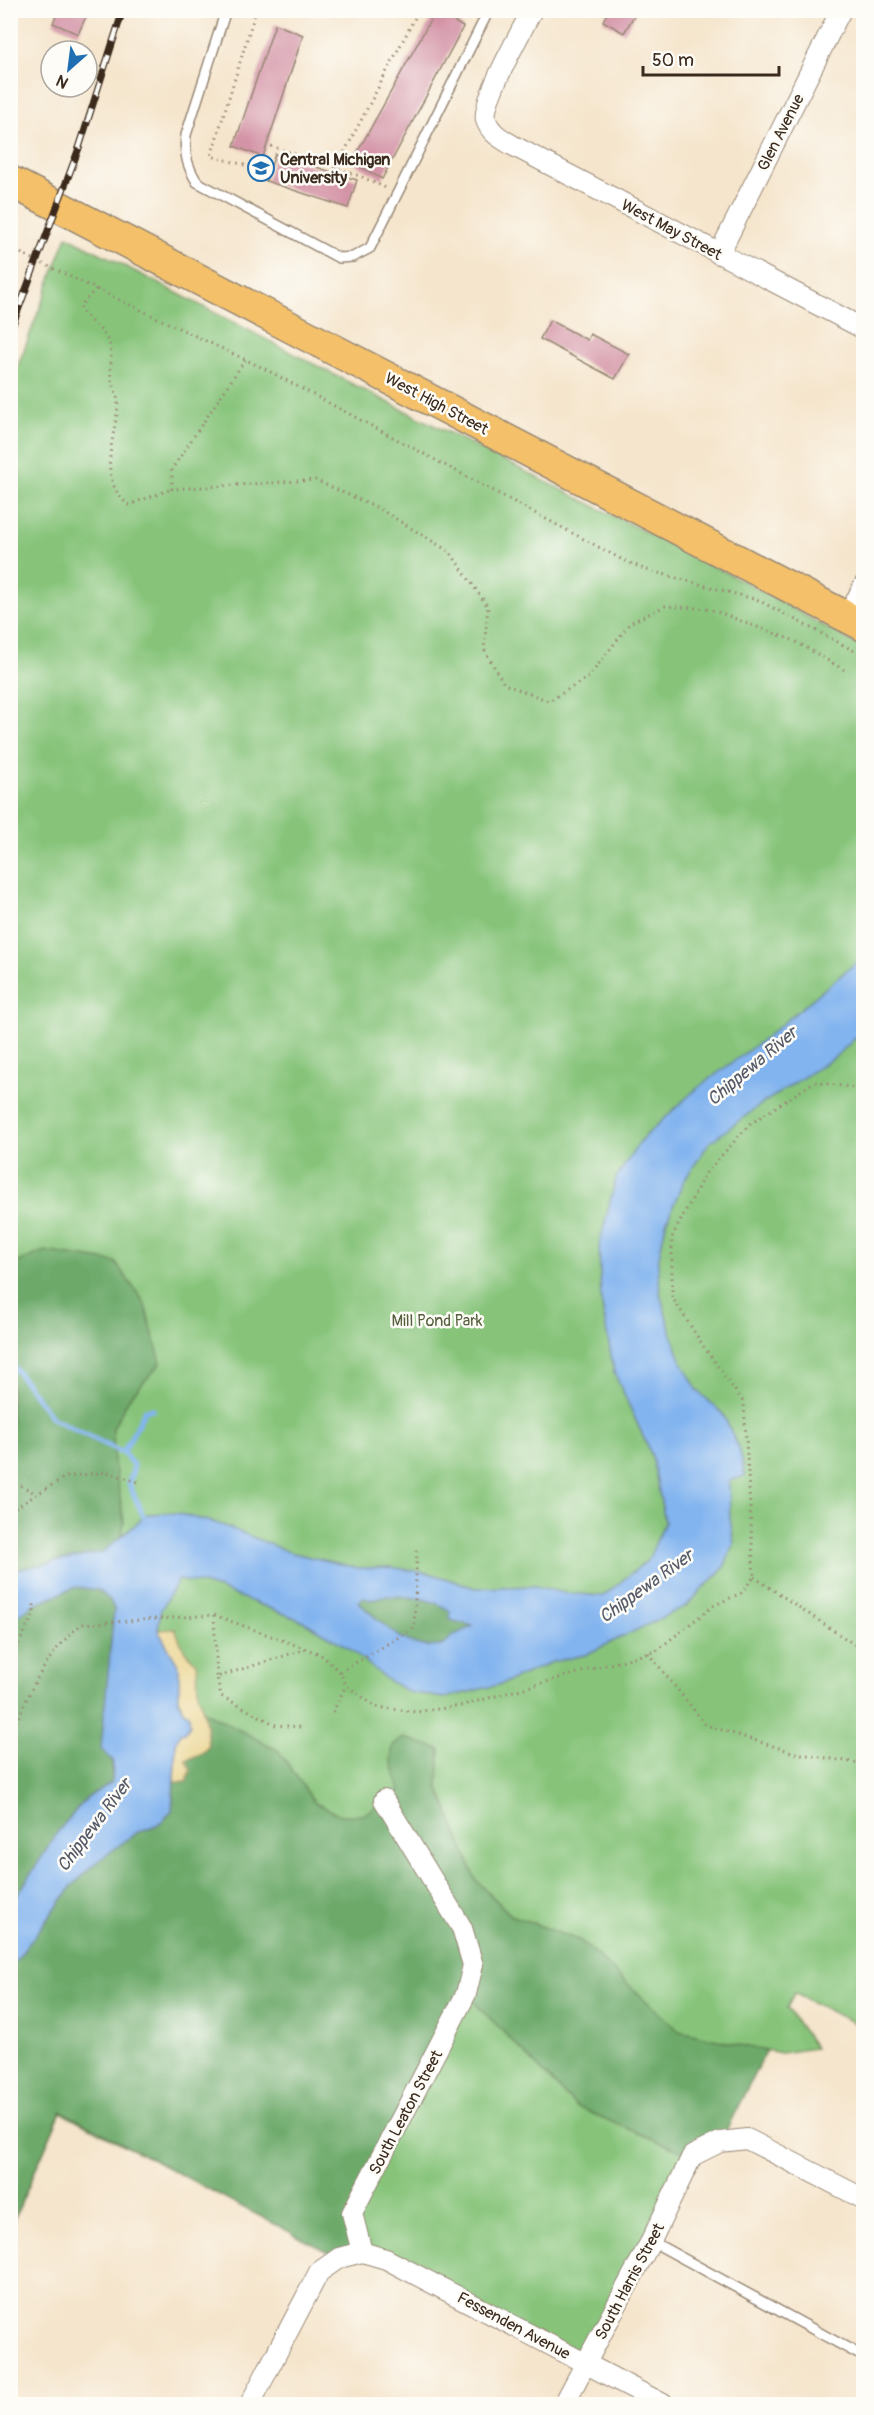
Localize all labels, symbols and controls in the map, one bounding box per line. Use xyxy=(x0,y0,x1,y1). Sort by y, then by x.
north arrow xyxy=(39,39,99,99)
scale bar xyxy=(643,39,780,77)
text: 50 m xyxy=(652,49,694,72)
text: N xyxy=(53,70,72,93)
street label: Glen Avenue xyxy=(753,91,809,174)
place label: Central Michigan University xyxy=(280,150,390,188)
school or university icon: Central Michigan University xyxy=(246,153,276,183)
street label: West May Street xyxy=(618,195,726,265)
street label: West High Street xyxy=(381,368,492,440)
water label: Chippewa River xyxy=(702,1020,804,1111)
park label: Mill Pond Park xyxy=(391,1311,483,1331)
water label: Chippewa River xyxy=(595,1543,700,1628)
water label: Chippewa River xyxy=(52,1772,138,1876)
street label: South Leaton Street xyxy=(365,2046,447,2178)
street label: South Harris Street xyxy=(591,2219,669,2343)
street label: Fessenden Avenue xyxy=(454,2288,574,2364)

